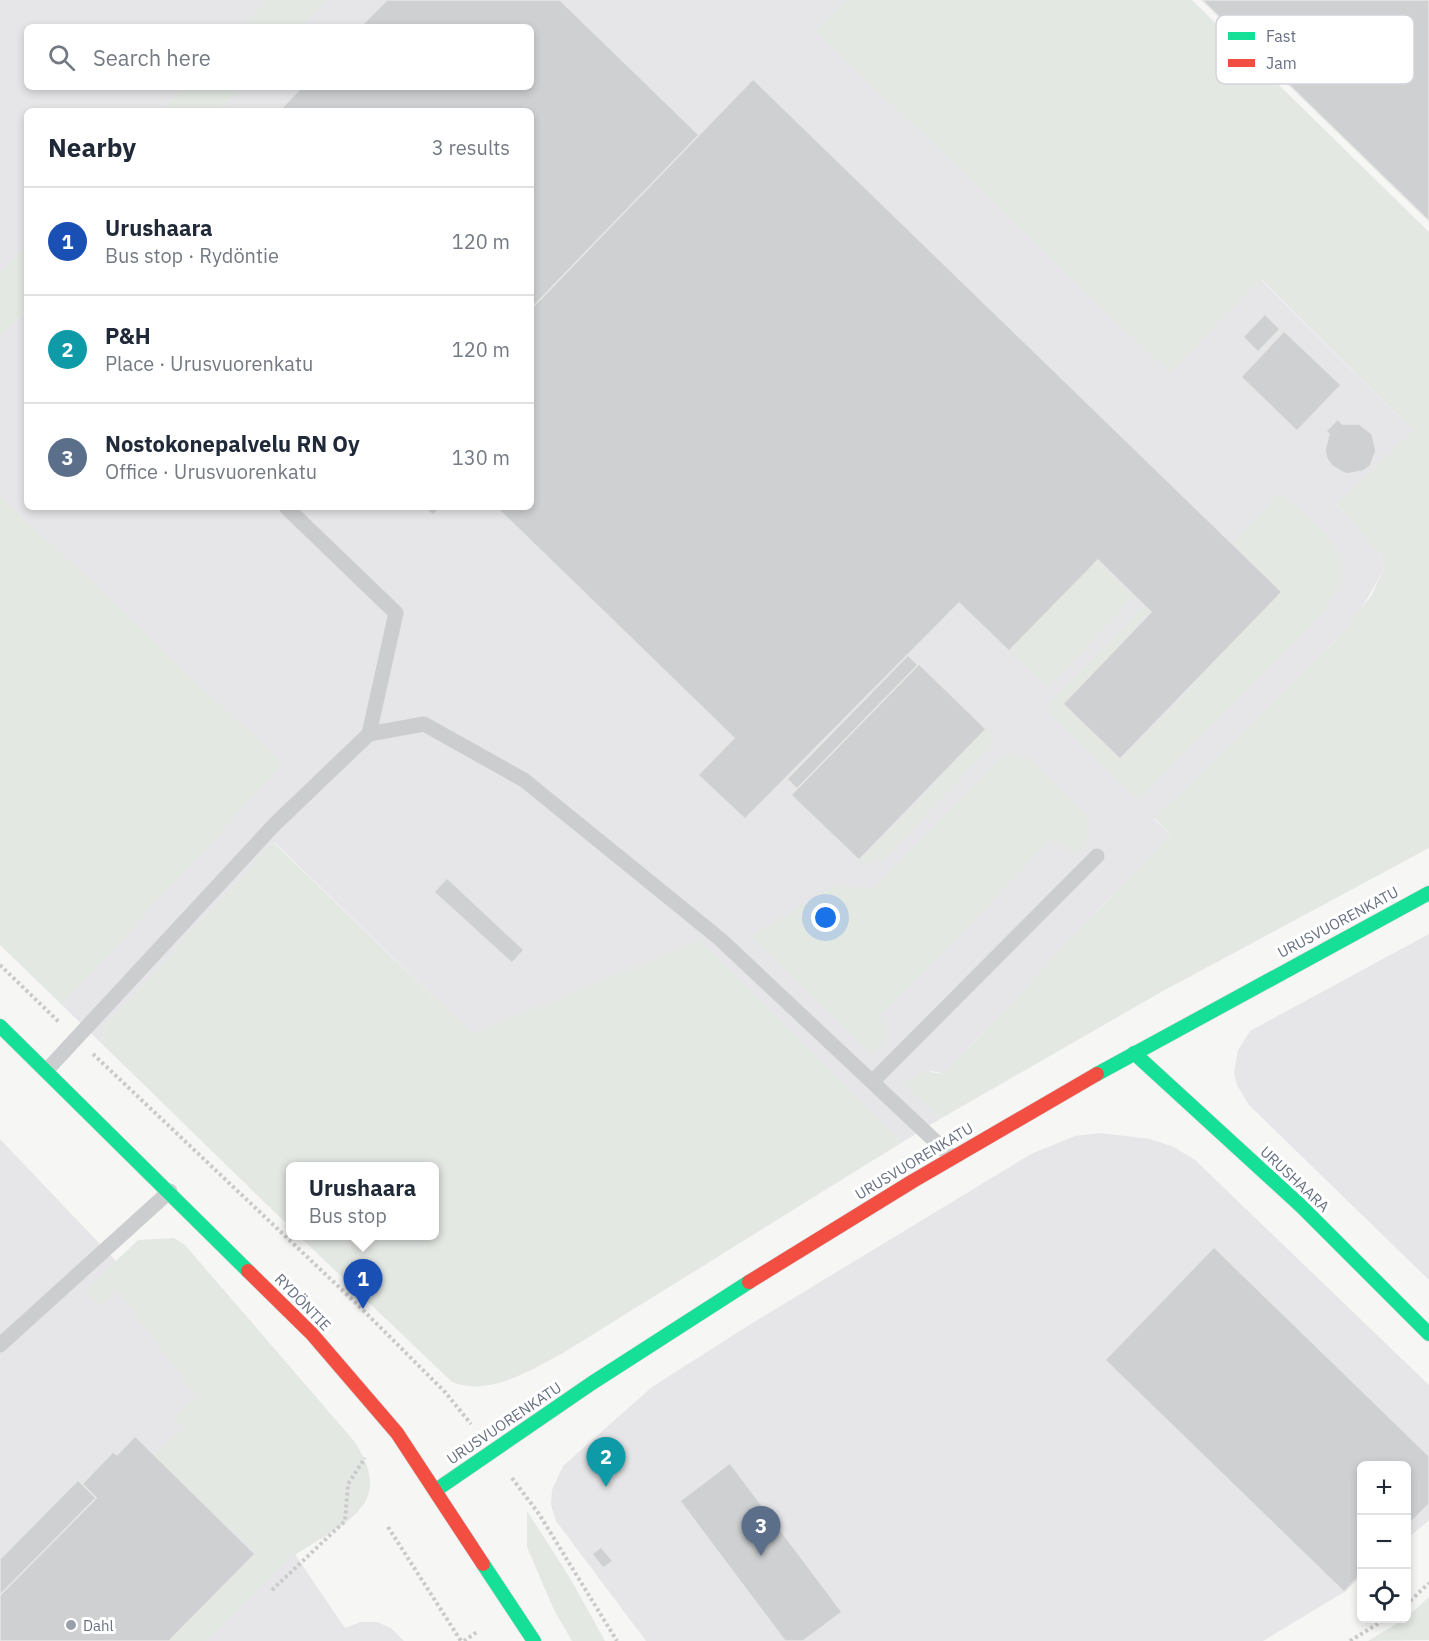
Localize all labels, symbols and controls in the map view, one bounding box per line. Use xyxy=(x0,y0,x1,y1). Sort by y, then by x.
legend xyxy=(1216,15,1414,84)
search box xyxy=(24,24,534,90)
text: Fast xyxy=(1266,26,1296,46)
icon: search xyxy=(45,41,78,74)
text: Search here xyxy=(93,43,211,72)
text: Jam xyxy=(1266,53,1297,73)
text: Nearby xyxy=(48,130,136,164)
text: 3 results xyxy=(432,134,510,161)
text: Urushaara xyxy=(105,213,213,242)
text: 1 xyxy=(62,228,74,255)
text: 120 m xyxy=(452,228,510,255)
text: Bus stop · Rydöntie xyxy=(105,242,279,269)
text: P&H xyxy=(105,321,151,350)
text: 2 xyxy=(62,336,74,363)
text: 120 m xyxy=(452,336,510,363)
text: Place · Urusvuorenkatu xyxy=(105,350,313,377)
text: Nostokonepalvelu RN Oy xyxy=(105,429,360,458)
text: 3 xyxy=(62,444,74,471)
text: 130 m xyxy=(452,444,510,471)
text: Office · Urusvuorenkatu xyxy=(105,458,317,485)
street label: URUSVUORENKATU xyxy=(1274,882,1402,962)
your location xyxy=(811,903,840,932)
street label: URUSVUORENKATU xyxy=(852,1118,976,1204)
street label: URUSHAARA xyxy=(1256,1142,1334,1216)
popup xyxy=(286,1162,439,1240)
text: Urushaara xyxy=(309,1173,416,1202)
text: Bus stop xyxy=(309,1202,387,1229)
pin: 1 xyxy=(344,1260,382,1309)
street label: RYDÖNTIE xyxy=(271,1269,335,1335)
street label: URUSVUORENKATU xyxy=(443,1378,565,1468)
pin: 2 xyxy=(586,1438,626,1487)
map controls xyxy=(1357,1461,1411,1623)
button: + xyxy=(1357,1461,1411,1515)
pin: 3 xyxy=(742,1506,780,1556)
button: − xyxy=(1357,1515,1411,1569)
button: locate xyxy=(1357,1569,1411,1623)
place label: Dahl xyxy=(83,1616,114,1635)
marker: Dahl xyxy=(64,1618,78,1632)

